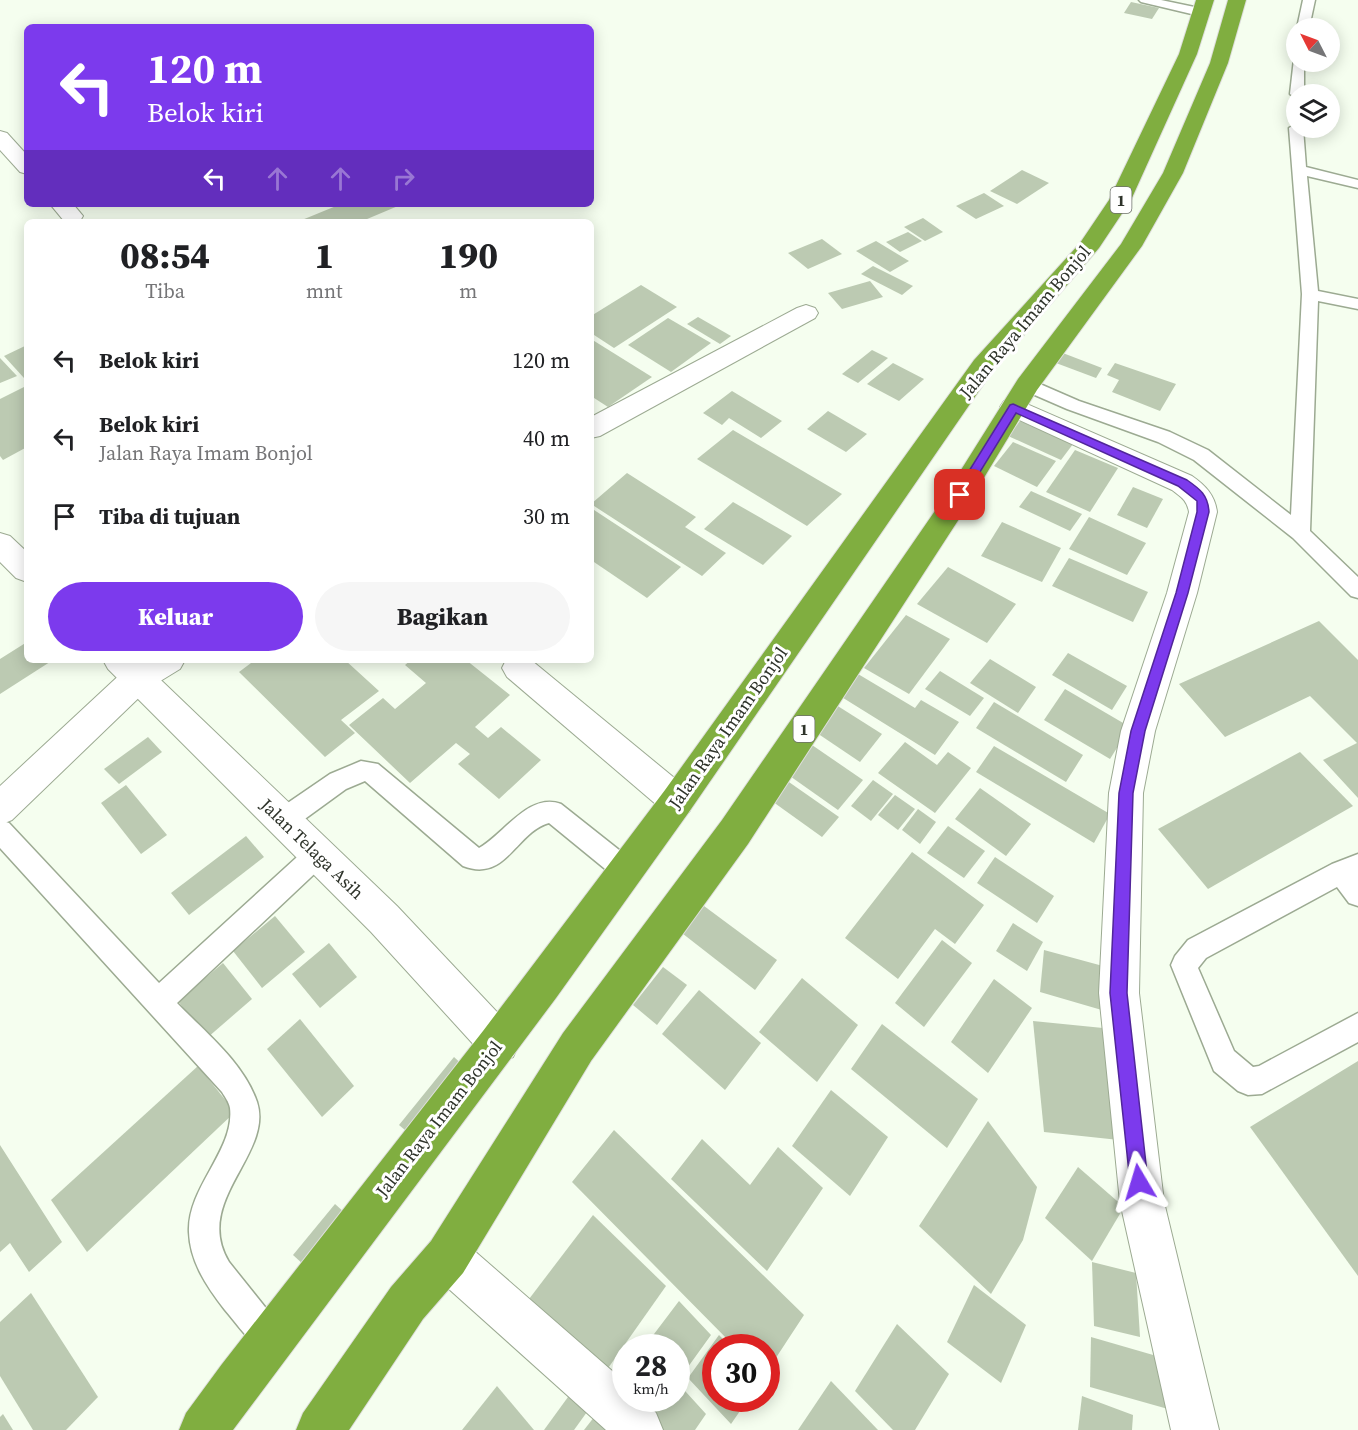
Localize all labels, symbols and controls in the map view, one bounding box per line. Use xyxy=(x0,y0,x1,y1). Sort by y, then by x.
north arrow xyxy=(1286,18,1340,72)
map controls xyxy=(1286,18,1340,138)
text: 120 m xyxy=(147,39,262,97)
icon: left xyxy=(48,48,126,126)
button: layers xyxy=(1286,84,1340,138)
text: Belok kiri xyxy=(147,94,263,131)
icon: left xyxy=(198,162,231,195)
icon: ahead xyxy=(261,162,294,195)
icon: ahead xyxy=(324,162,357,195)
icon: right xyxy=(387,162,420,195)
road number: 1 xyxy=(1110,187,1132,213)
text: 08:54 xyxy=(120,231,210,280)
text: 1 xyxy=(314,231,334,280)
text: 190 xyxy=(439,231,498,280)
street label: Jalan Raya Imam Bonjol xyxy=(953,240,1096,404)
text: Tiba xyxy=(145,277,185,305)
text: mnt xyxy=(306,277,343,305)
text: m xyxy=(459,277,477,305)
icon: left xyxy=(48,344,81,377)
text: Belok kiri xyxy=(99,345,199,375)
text: 120 m xyxy=(512,345,570,375)
text: Belok kiri xyxy=(99,409,199,439)
icon: left xyxy=(48,422,81,455)
text: 40 m xyxy=(523,423,570,453)
text: Jalan Raya Imam Bonjol xyxy=(99,439,313,467)
pin xyxy=(934,469,985,520)
icon: arrive xyxy=(943,478,976,511)
icon: arrive xyxy=(48,500,81,533)
text: Tiba di tujuan xyxy=(99,501,240,531)
text: 30 m xyxy=(523,501,570,531)
button: Keluar xyxy=(48,582,303,651)
button: Bagikan xyxy=(315,582,570,651)
street label: Jalan Raya Imam Bonjol xyxy=(662,642,793,814)
road number: 1 xyxy=(794,716,814,742)
street label: Jalan Telaga Asih xyxy=(254,792,370,905)
street label: Jalan Raya Imam Bonjol xyxy=(369,1035,508,1203)
position arrow xyxy=(1107,1150,1171,1214)
speed limit sign: 30 xyxy=(702,1334,780,1412)
text: 28 xyxy=(635,1345,667,1386)
text: km/h xyxy=(633,1378,669,1399)

